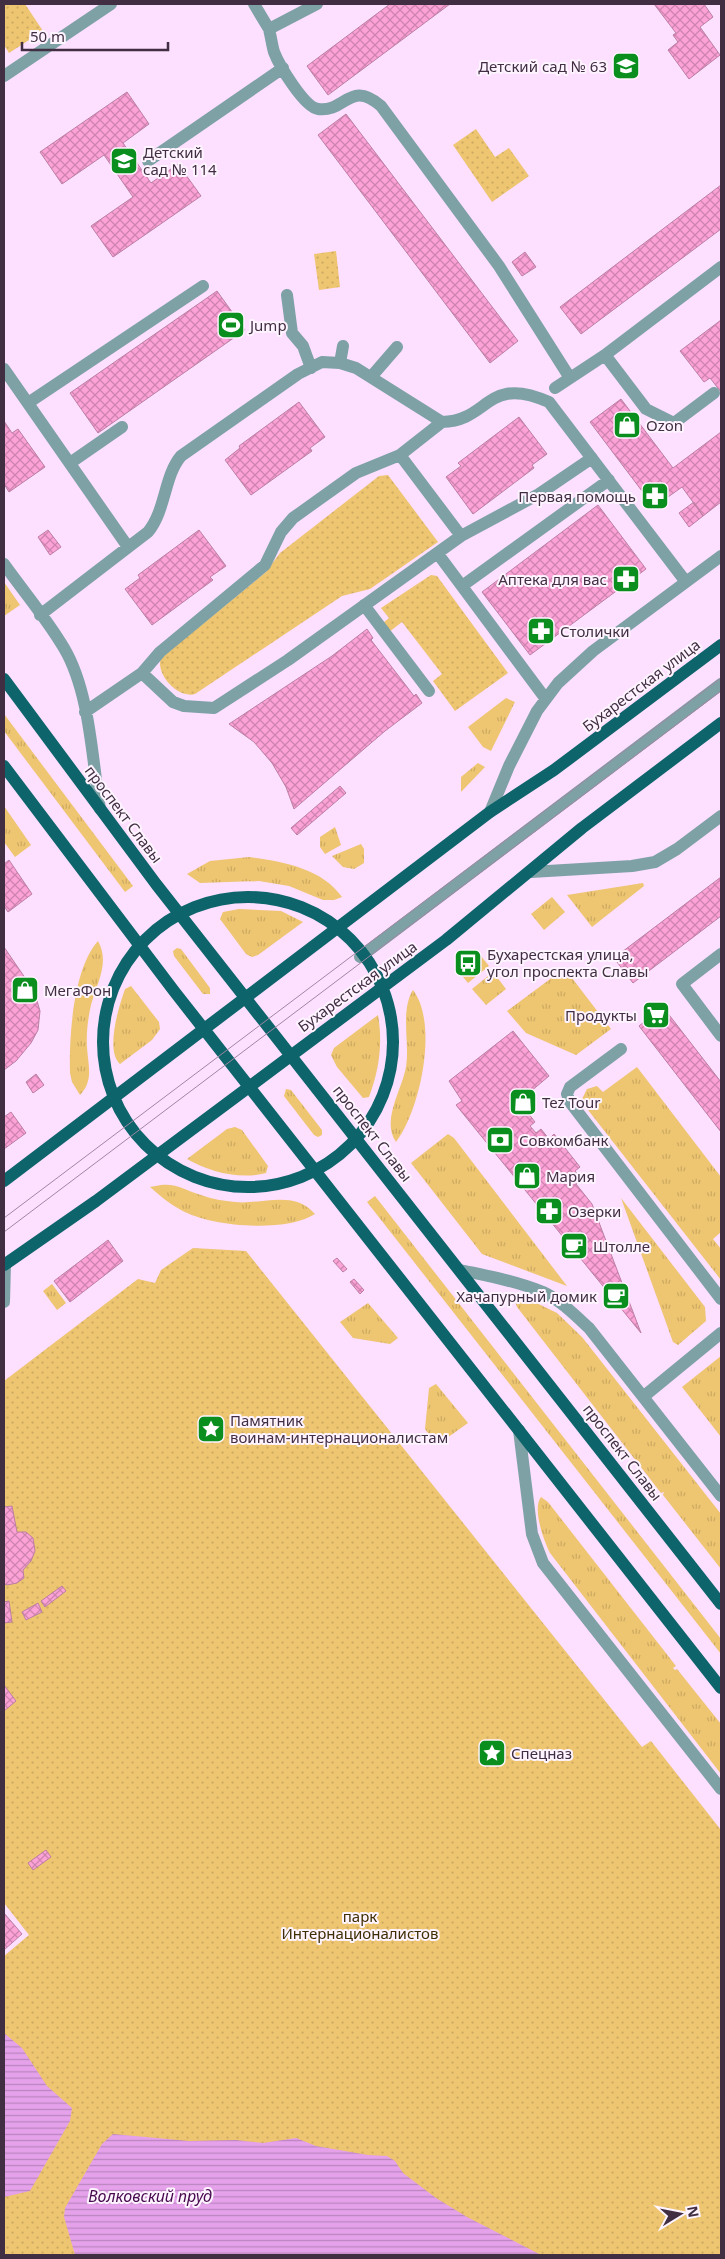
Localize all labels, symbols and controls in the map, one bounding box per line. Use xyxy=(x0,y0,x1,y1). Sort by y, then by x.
scale bar xyxy=(22,20,169,52)
text: 50 m xyxy=(30,26,65,46)
school or university icon: Детский сад № 63 xyxy=(611,51,641,81)
place label: Детский сад № 63 xyxy=(478,56,607,76)
place label: Детский сад № 114 xyxy=(143,142,217,179)
school or university icon: Детский сад № 114 xyxy=(109,146,139,176)
sports icon: Jump xyxy=(216,310,246,340)
place label: Jump xyxy=(248,315,287,335)
shop icon: Ozon xyxy=(612,410,642,440)
place label: Ozon xyxy=(646,415,683,435)
pharmacy icon: Первая помощь xyxy=(640,481,670,511)
place label: Первая помощь xyxy=(518,486,636,506)
pharmacy icon: Аптека для вас xyxy=(611,564,641,594)
place label: Аптека для вас xyxy=(498,569,607,589)
pharmacy icon: Столички xyxy=(526,616,556,646)
place label: Столички xyxy=(560,621,630,641)
street label: Бухарестская улица xyxy=(578,634,704,736)
street label: проспект Славы xyxy=(81,761,167,867)
street label: Бухарестская улица xyxy=(293,936,421,1036)
place label: Бухарестская улица, угол проспекта Славы xyxy=(487,944,648,981)
bus stop icon: Бухарестская улица, угол проспекта Славы xyxy=(453,948,483,978)
shop icon: МегаФон xyxy=(10,975,40,1005)
place label: МегаФон xyxy=(44,980,111,1000)
supermarket icon: Продукты xyxy=(641,1000,671,1030)
place label: Продукты xyxy=(565,1005,637,1025)
street label: проспект Славы xyxy=(329,1081,417,1185)
shop icon: Tez Tour xyxy=(508,1087,538,1117)
place label: Tez Tour xyxy=(542,1092,600,1112)
bank icon: Совкомбанк xyxy=(485,1125,515,1155)
place label: Совкомбанк xyxy=(519,1130,609,1150)
shop icon: Мария xyxy=(512,1161,542,1191)
place label: Мария xyxy=(546,1166,595,1186)
pharmacy icon: Озерки xyxy=(534,1196,564,1226)
place label: Озерки xyxy=(568,1201,621,1221)
cafe icon: Штолле xyxy=(559,1231,589,1261)
place label: Штолле xyxy=(593,1236,650,1256)
cafe icon: Хачапурный домик xyxy=(601,1281,631,1311)
place label: Хачапурный домик xyxy=(456,1286,597,1306)
street label: проспект Славы xyxy=(579,1400,667,1504)
place label: Памятник воинам-интернационалистам xyxy=(230,1410,448,1447)
place icon: Памятник воинам-интернационалистам xyxy=(196,1414,226,1444)
place icon: Спецназ xyxy=(477,1738,507,1768)
place label: Спецназ xyxy=(511,1743,572,1763)
park label: парк Интернационалистов xyxy=(282,1906,438,1943)
water label: Волковский пруд xyxy=(88,2185,212,2207)
north arrow xyxy=(655,2189,705,2239)
text: N xyxy=(683,2204,704,2219)

